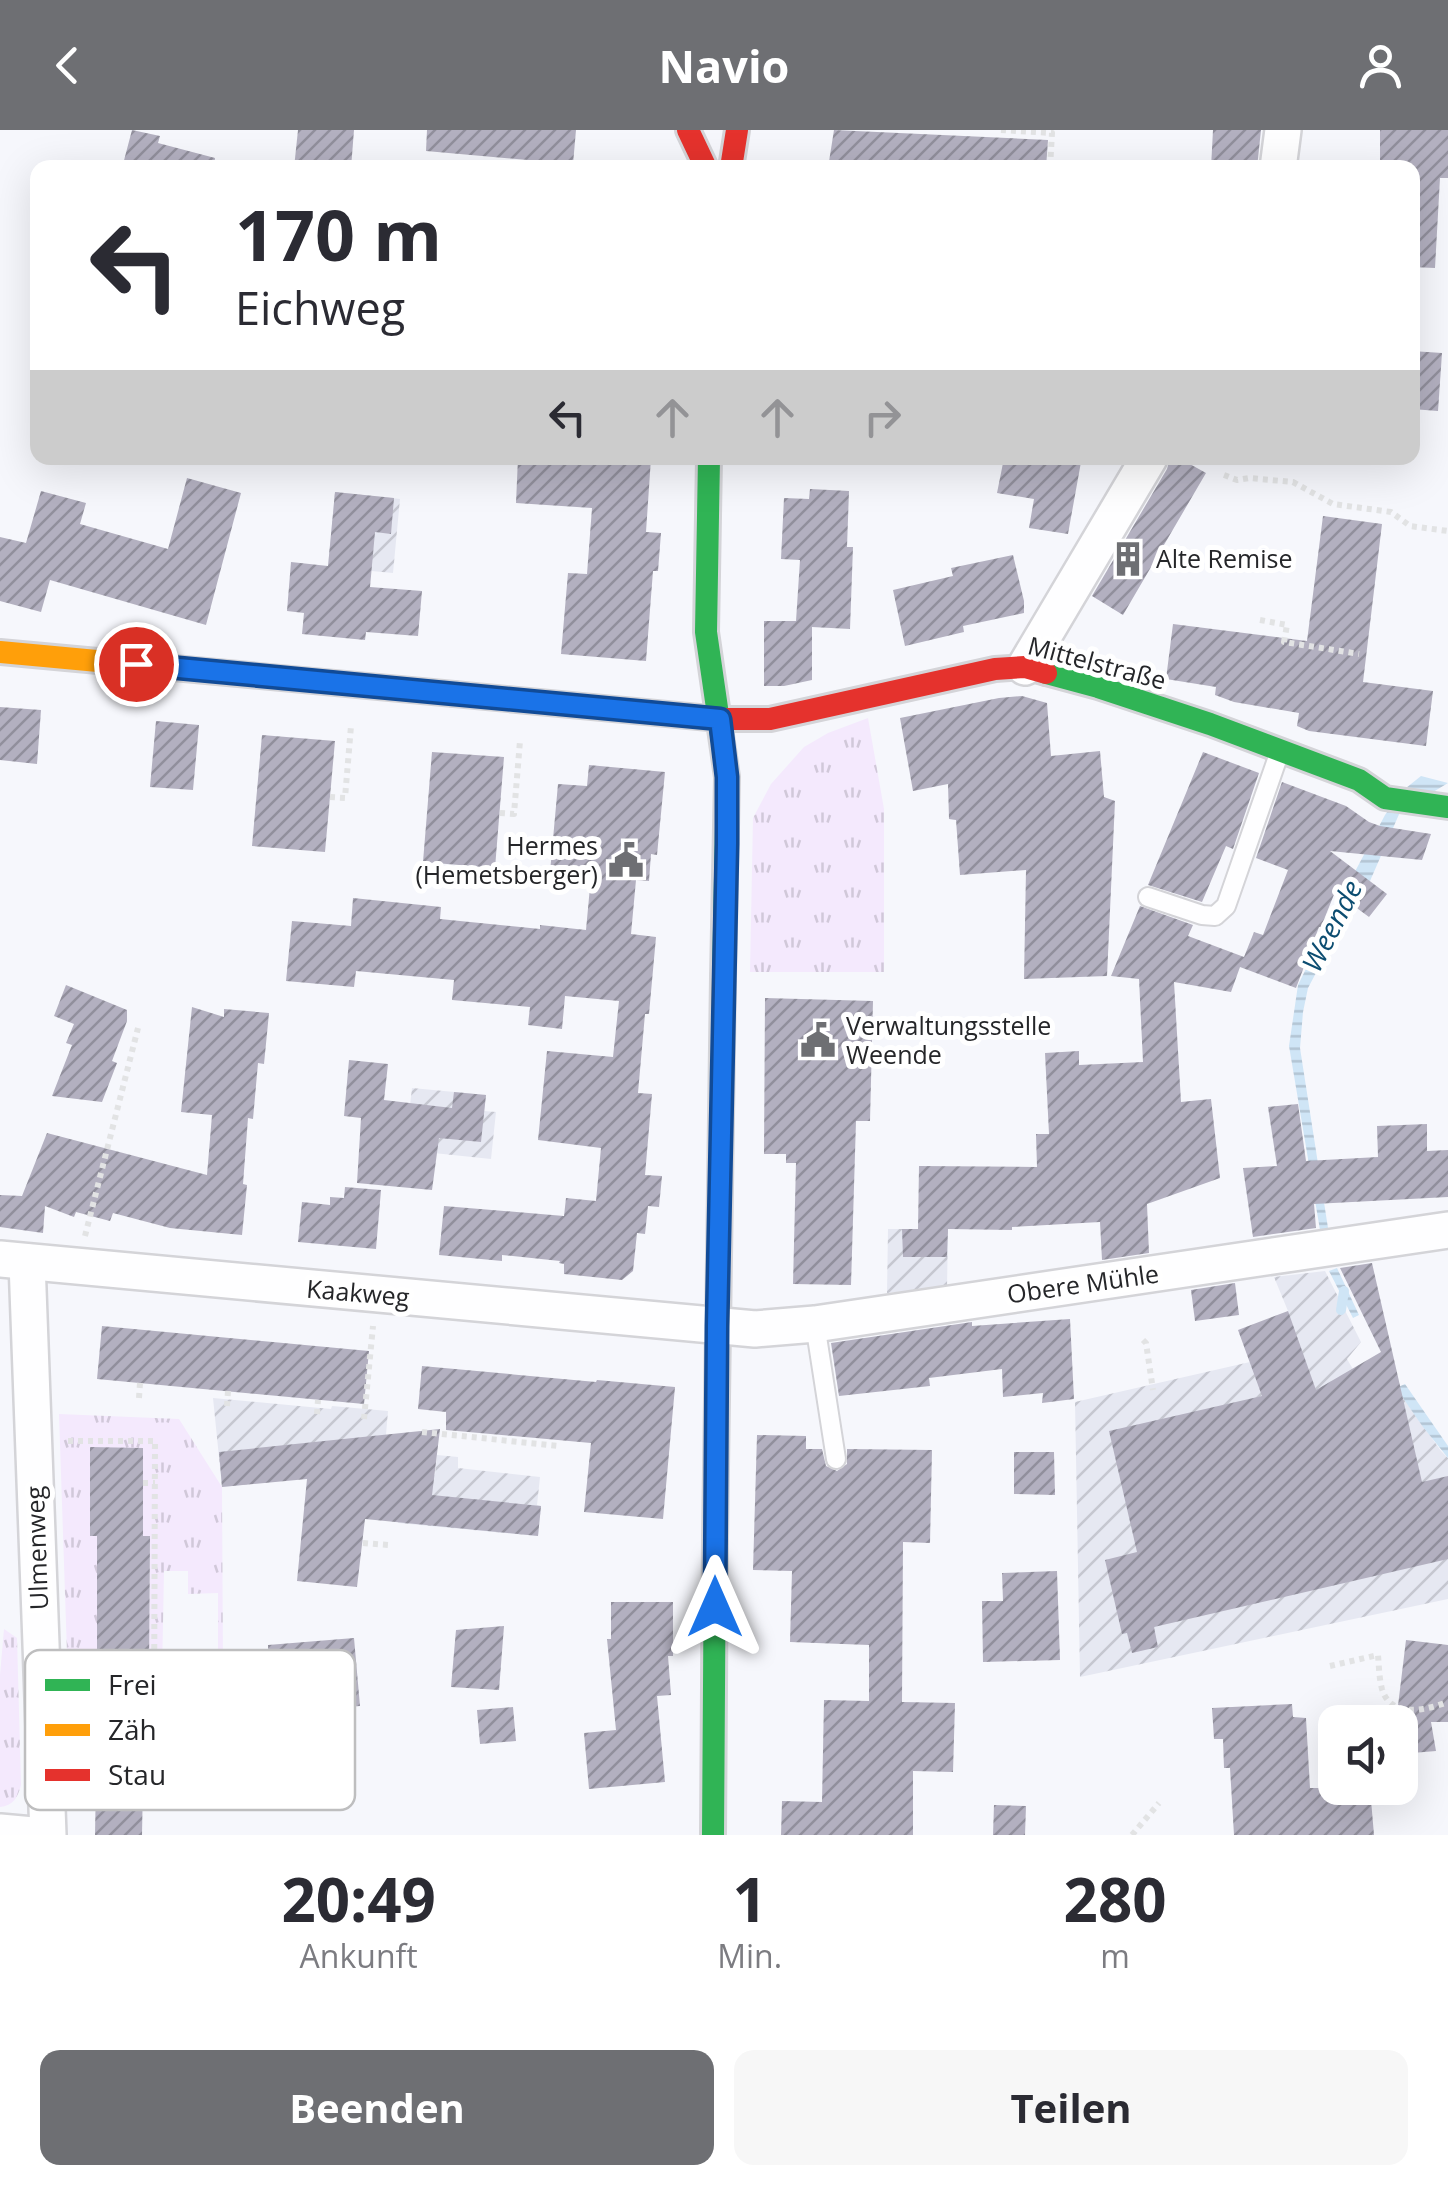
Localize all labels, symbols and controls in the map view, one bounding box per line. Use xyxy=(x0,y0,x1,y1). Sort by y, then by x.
text: Navio xyxy=(659,35,789,96)
icon: back xyxy=(40,38,95,93)
icon: person xyxy=(1353,38,1408,93)
text: 170 m xyxy=(235,186,442,282)
icon: left xyxy=(70,200,200,330)
text: Eichweg xyxy=(235,277,405,338)
icon: left xyxy=(540,390,595,445)
icon: ahead xyxy=(645,390,700,445)
icon: ahead xyxy=(750,390,805,445)
icon: right xyxy=(855,390,910,445)
building icon: Alte Remise xyxy=(1109,540,1147,578)
place label: Alte Remise xyxy=(1156,541,1292,575)
pin xyxy=(94,622,179,707)
street label: Mittelstraße xyxy=(1025,627,1170,697)
icon: arrive xyxy=(109,637,164,692)
place label: Hermes (Hemetsberger) xyxy=(415,828,598,891)
public building icon: Hermes (Hemetsberger) xyxy=(607,841,645,879)
water label: Weende xyxy=(1292,873,1370,978)
place label: Verwaltungsstelle Weende xyxy=(846,1008,1051,1071)
public building icon: Verwaltungsstelle Weende xyxy=(799,1021,837,1059)
street label: Obere Mühle xyxy=(1005,1256,1161,1310)
street label: Kaakweg xyxy=(305,1271,411,1313)
street label: Ulmenweg xyxy=(17,1485,55,1611)
position arrow xyxy=(663,1555,767,1659)
legend xyxy=(25,1650,355,1810)
text: Frei xyxy=(108,1665,157,1703)
map controls xyxy=(1318,1705,1418,1805)
button: sound xyxy=(1318,1705,1418,1805)
text: Zäh xyxy=(108,1710,157,1748)
text: Stau xyxy=(108,1755,166,1793)
text: 20:49 xyxy=(281,1858,436,1940)
text: 1 xyxy=(733,1858,767,1940)
text: 280 xyxy=(1064,1858,1167,1940)
text: Ankunft xyxy=(300,1934,418,1977)
text: Min. xyxy=(717,1934,782,1977)
text: m xyxy=(1100,1934,1130,1977)
button: Beenden xyxy=(40,2050,714,2165)
button: Teilen xyxy=(734,2050,1408,2165)

